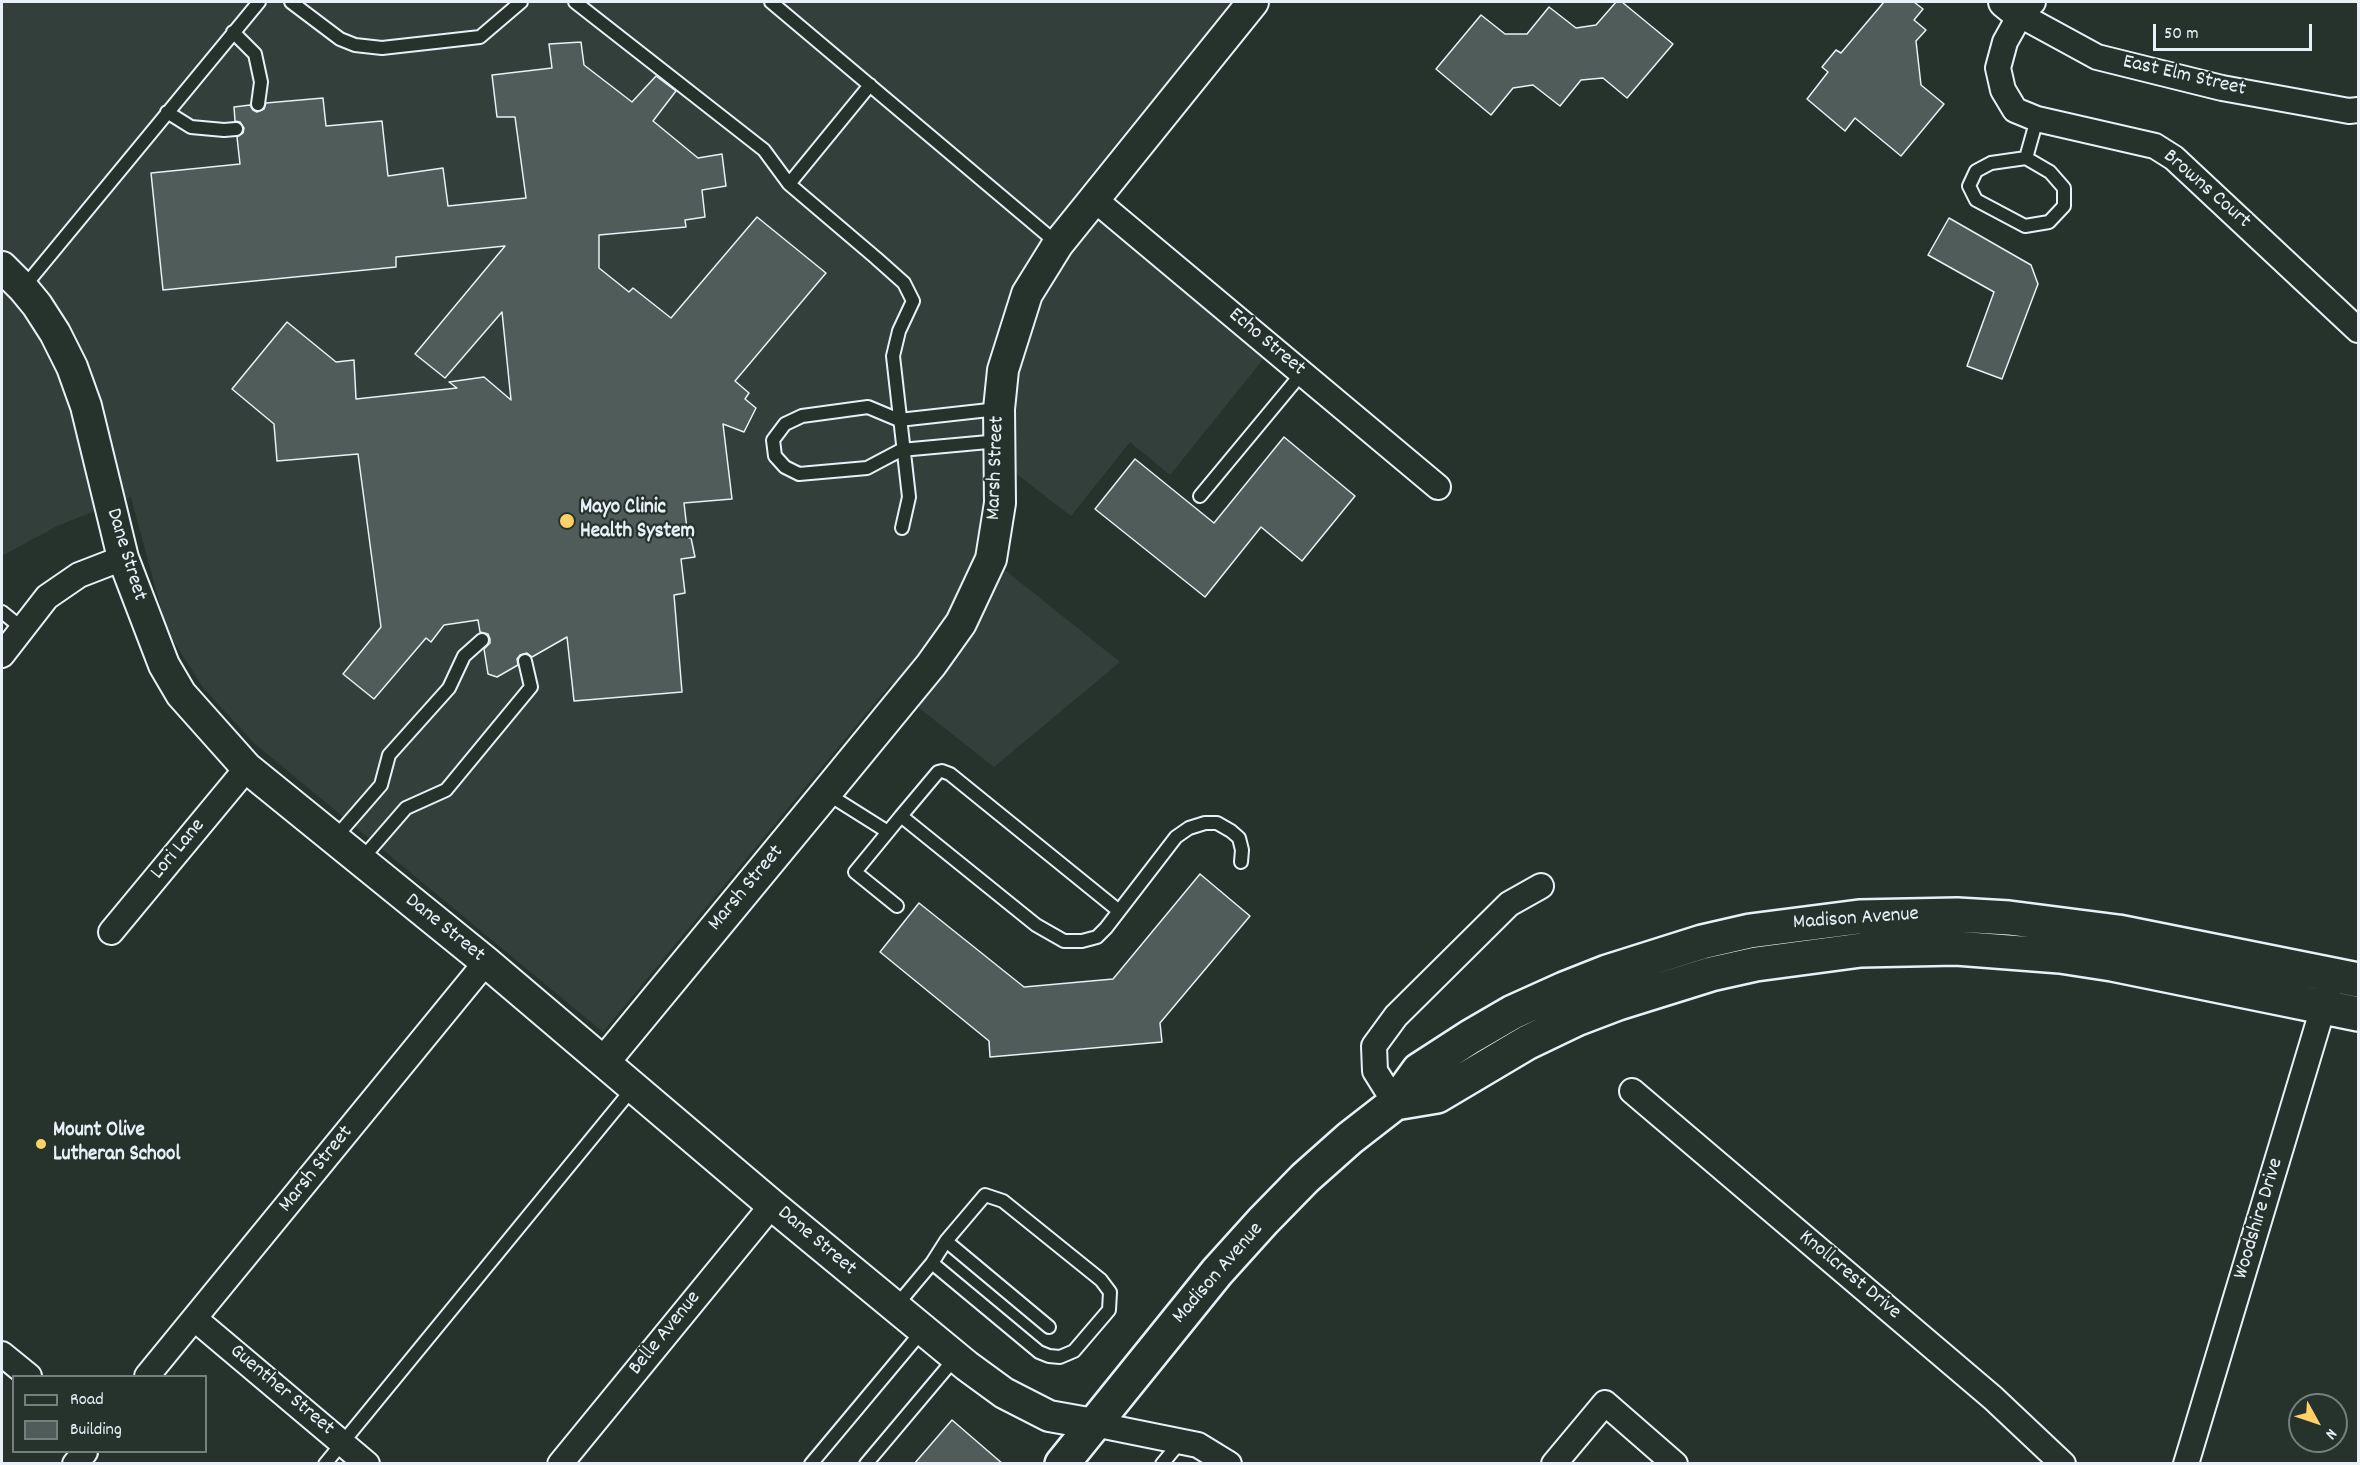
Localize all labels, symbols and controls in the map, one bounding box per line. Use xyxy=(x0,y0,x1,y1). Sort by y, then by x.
scale bar xyxy=(2156,12,2315,50)
text: 50 m xyxy=(2164,22,2199,47)
street label: East Elm Street xyxy=(2120,51,2248,103)
street label: Browns Court xyxy=(2157,145,2255,235)
street label: Echo Street xyxy=(1222,304,1310,382)
street label: Marsh Street xyxy=(983,415,1011,521)
place label: Mayo Clinic Health System xyxy=(580,496,695,546)
street label: Dane Street xyxy=(99,506,151,604)
marker: Mayo Clinic Health System xyxy=(558,512,576,530)
street label: Lori Lane xyxy=(146,814,212,886)
street label: Marsh Street xyxy=(704,841,790,937)
street label: Dane Street xyxy=(399,889,489,969)
street label: Madison Avenue xyxy=(1792,903,1920,937)
place label: Mount Olive Lutheran School xyxy=(53,1119,180,1169)
street label: Marsh Street xyxy=(274,1122,360,1218)
marker: Mount Olive Lutheran School xyxy=(34,1137,48,1151)
street label: Woodshire Drive xyxy=(2230,1155,2290,1283)
street label: Dane Street xyxy=(771,1202,861,1282)
street label: Madison Avenue xyxy=(1168,1218,1270,1330)
street label: Knollcrest Drive xyxy=(1793,1226,1905,1326)
street label: Belle Avenue xyxy=(625,1287,707,1381)
street label: Guenther Street xyxy=(224,1340,338,1442)
legend xyxy=(12,1375,207,1453)
text: Road xyxy=(70,1388,104,1413)
north arrow xyxy=(2288,1393,2348,1453)
text: Building xyxy=(70,1418,122,1443)
text: N xyxy=(2319,1423,2342,1444)

